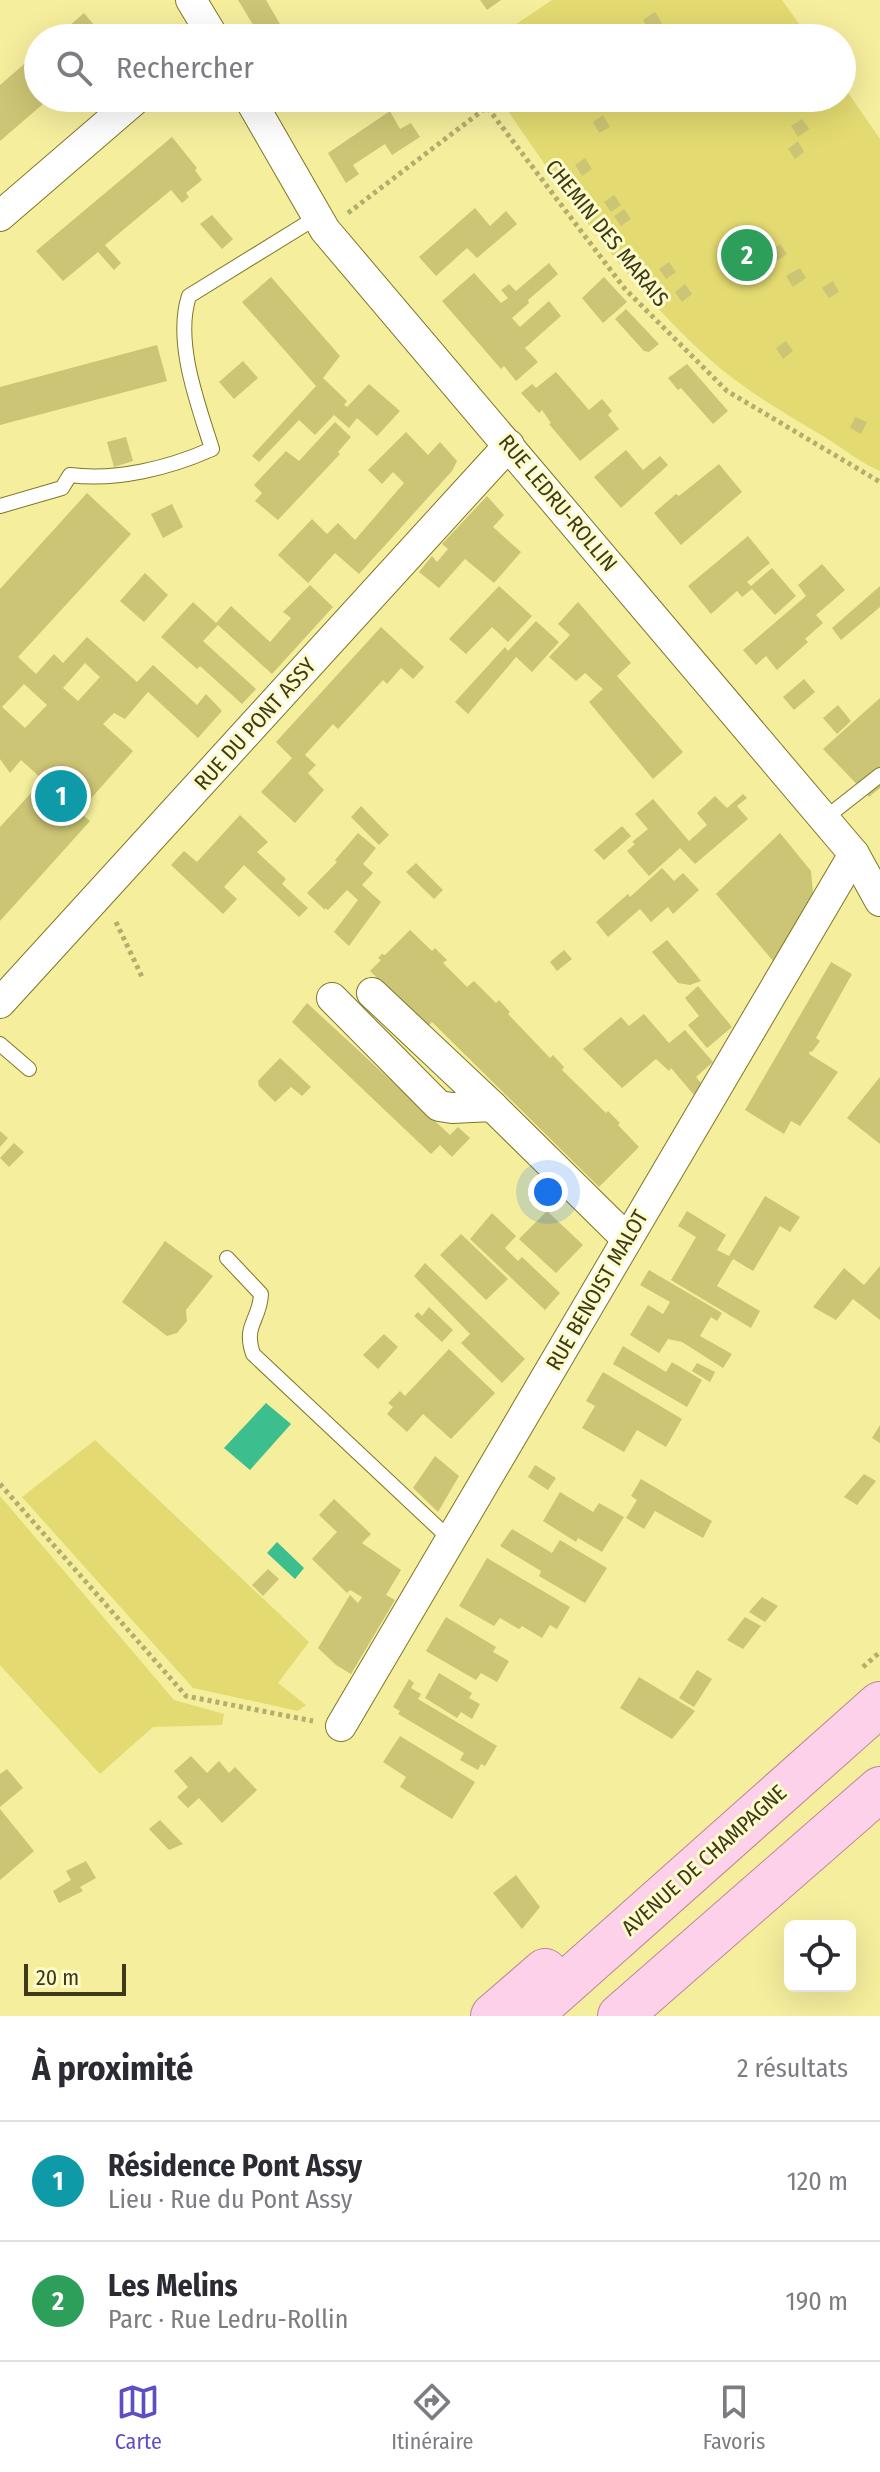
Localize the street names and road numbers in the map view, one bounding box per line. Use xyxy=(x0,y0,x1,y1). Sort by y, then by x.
street label: CHEMIN DES MARAIS xyxy=(540,154,675,312)
street label: RUE LEDRU-ROLLIN xyxy=(493,429,623,577)
street label: RUE DU PONT ASSY xyxy=(188,652,322,796)
street label: RUE BENOIST MALOT xyxy=(540,1204,654,1375)
street label: AVENUE DE CHAMPAGNE xyxy=(616,1779,792,1941)

